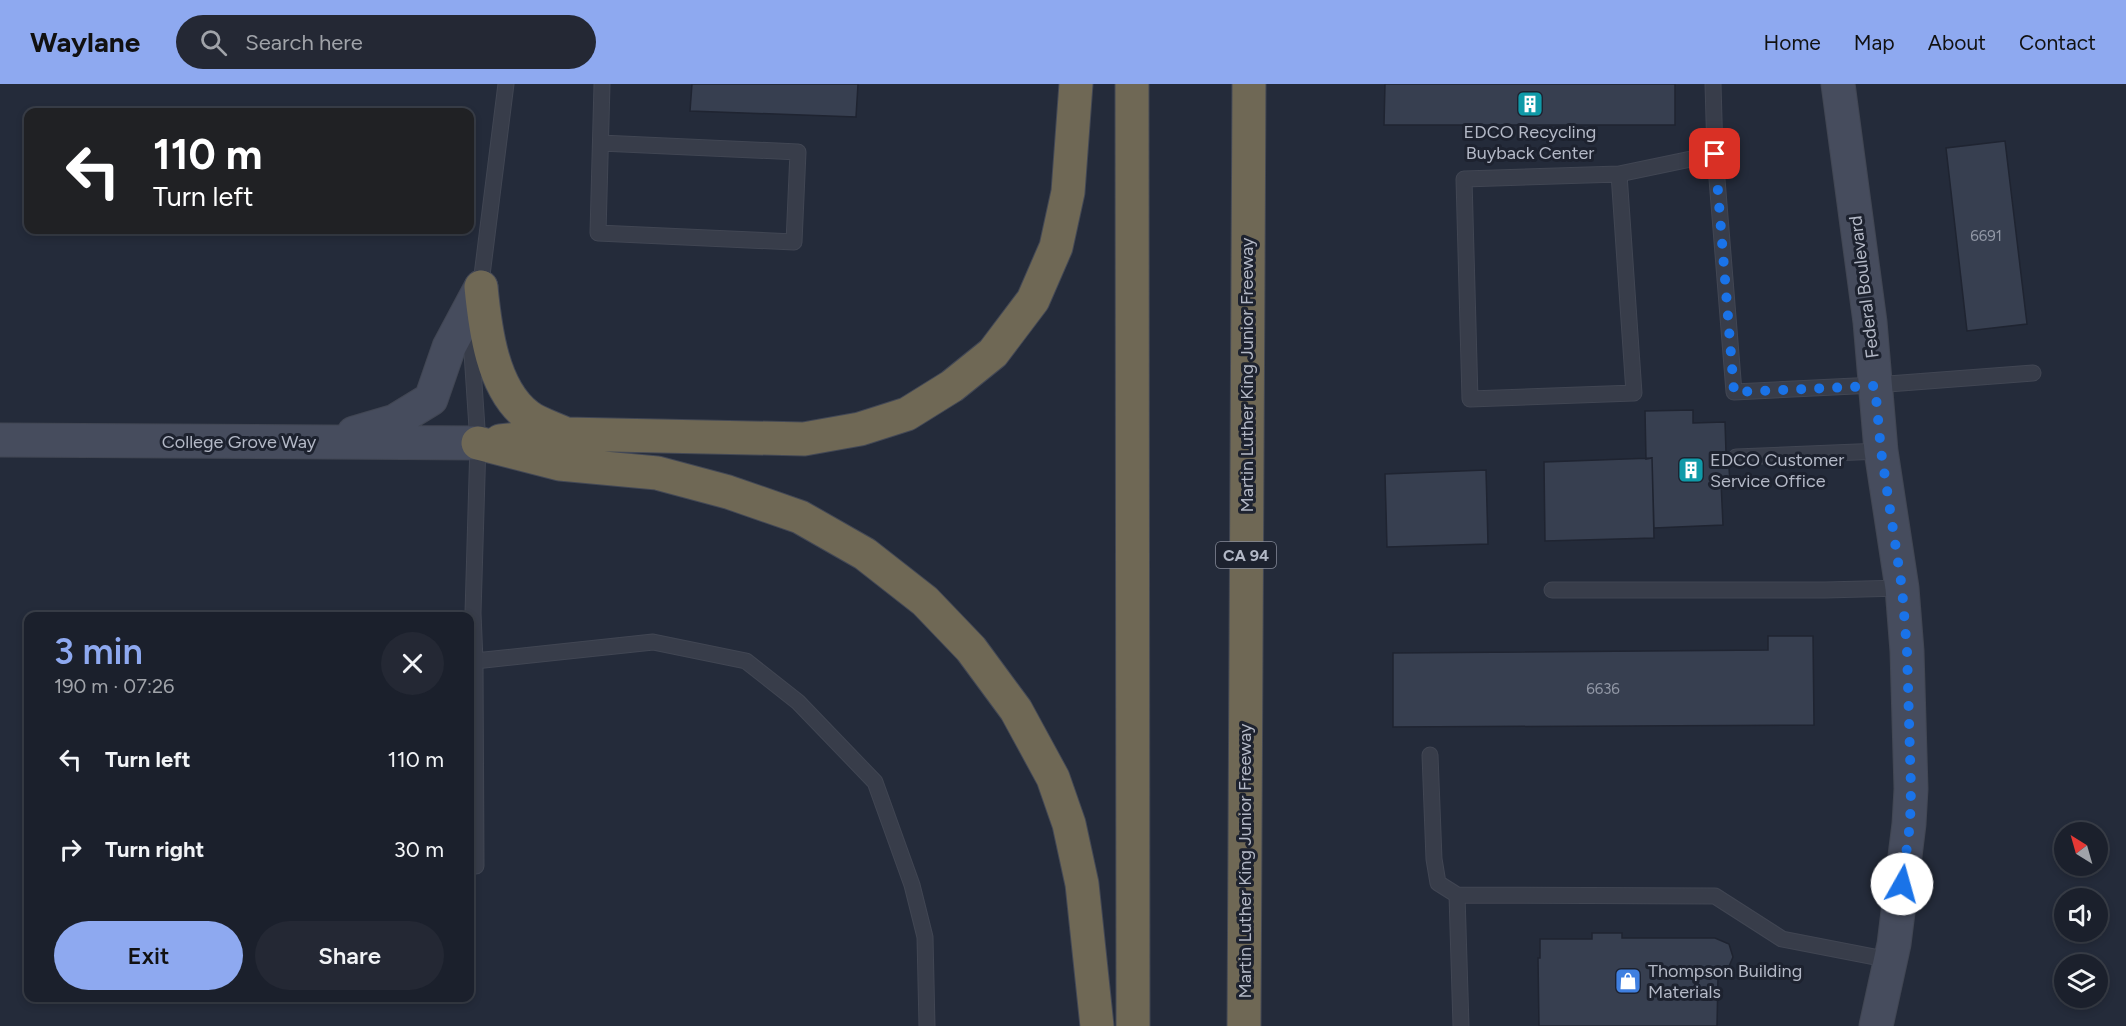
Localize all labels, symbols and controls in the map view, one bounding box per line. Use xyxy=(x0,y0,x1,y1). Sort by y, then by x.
search box xyxy=(176,15,596,69)
text: Waylane xyxy=(30,25,140,59)
icon: search xyxy=(197,26,230,59)
text: Search here xyxy=(245,29,363,56)
text: Home xyxy=(1764,30,1821,55)
text: Map xyxy=(1854,30,1895,55)
text: About xyxy=(1928,30,1986,55)
text: Contact xyxy=(2019,30,2096,55)
building icon: EDCO Recycling Buyback Center xyxy=(1515,89,1545,119)
place label: EDCO Recycling Buyback Center xyxy=(1464,121,1596,164)
pin xyxy=(1689,128,1740,179)
text: 110 m xyxy=(153,129,262,180)
icon: left xyxy=(54,132,132,210)
icon: arrive xyxy=(1698,137,1731,170)
text: Turn left xyxy=(153,180,253,213)
street label: Federal Boulevard xyxy=(1844,214,1884,360)
house number: 6691 xyxy=(1970,227,2002,245)
street label: Martin Luther King Junior Freeway xyxy=(1236,237,1258,512)
street label: College Grove Way xyxy=(162,431,317,453)
place label: EDCO Customer Service Office xyxy=(1710,449,1844,492)
building icon: EDCO Customer Service Office xyxy=(1676,455,1706,485)
road number: CA 94 xyxy=(1216,542,1276,568)
text: 3 min xyxy=(54,630,143,673)
button: close xyxy=(381,632,444,695)
text: 190 m · 07:26 xyxy=(54,674,174,698)
house number: 6636 xyxy=(1586,680,1620,698)
street label: Martin Luther King Junior Freeway xyxy=(1234,723,1256,998)
icon: left xyxy=(54,743,87,776)
text: Turn left xyxy=(105,746,191,773)
text: 110 m xyxy=(388,746,444,773)
north arrow xyxy=(2054,822,2108,876)
map controls xyxy=(2054,822,2108,1008)
icon: right xyxy=(54,833,87,866)
text: Turn right xyxy=(105,836,204,863)
text: 30 m xyxy=(394,836,444,863)
position arrow xyxy=(1870,852,1934,916)
button: sound xyxy=(2054,888,2108,942)
button: Exit xyxy=(54,921,243,990)
button: Share xyxy=(255,921,444,990)
button: layers xyxy=(2054,954,2108,1008)
place label: Thompson Building Materials xyxy=(1648,960,1802,1003)
shop icon: Thompson Building Materials xyxy=(1613,966,1643,996)

